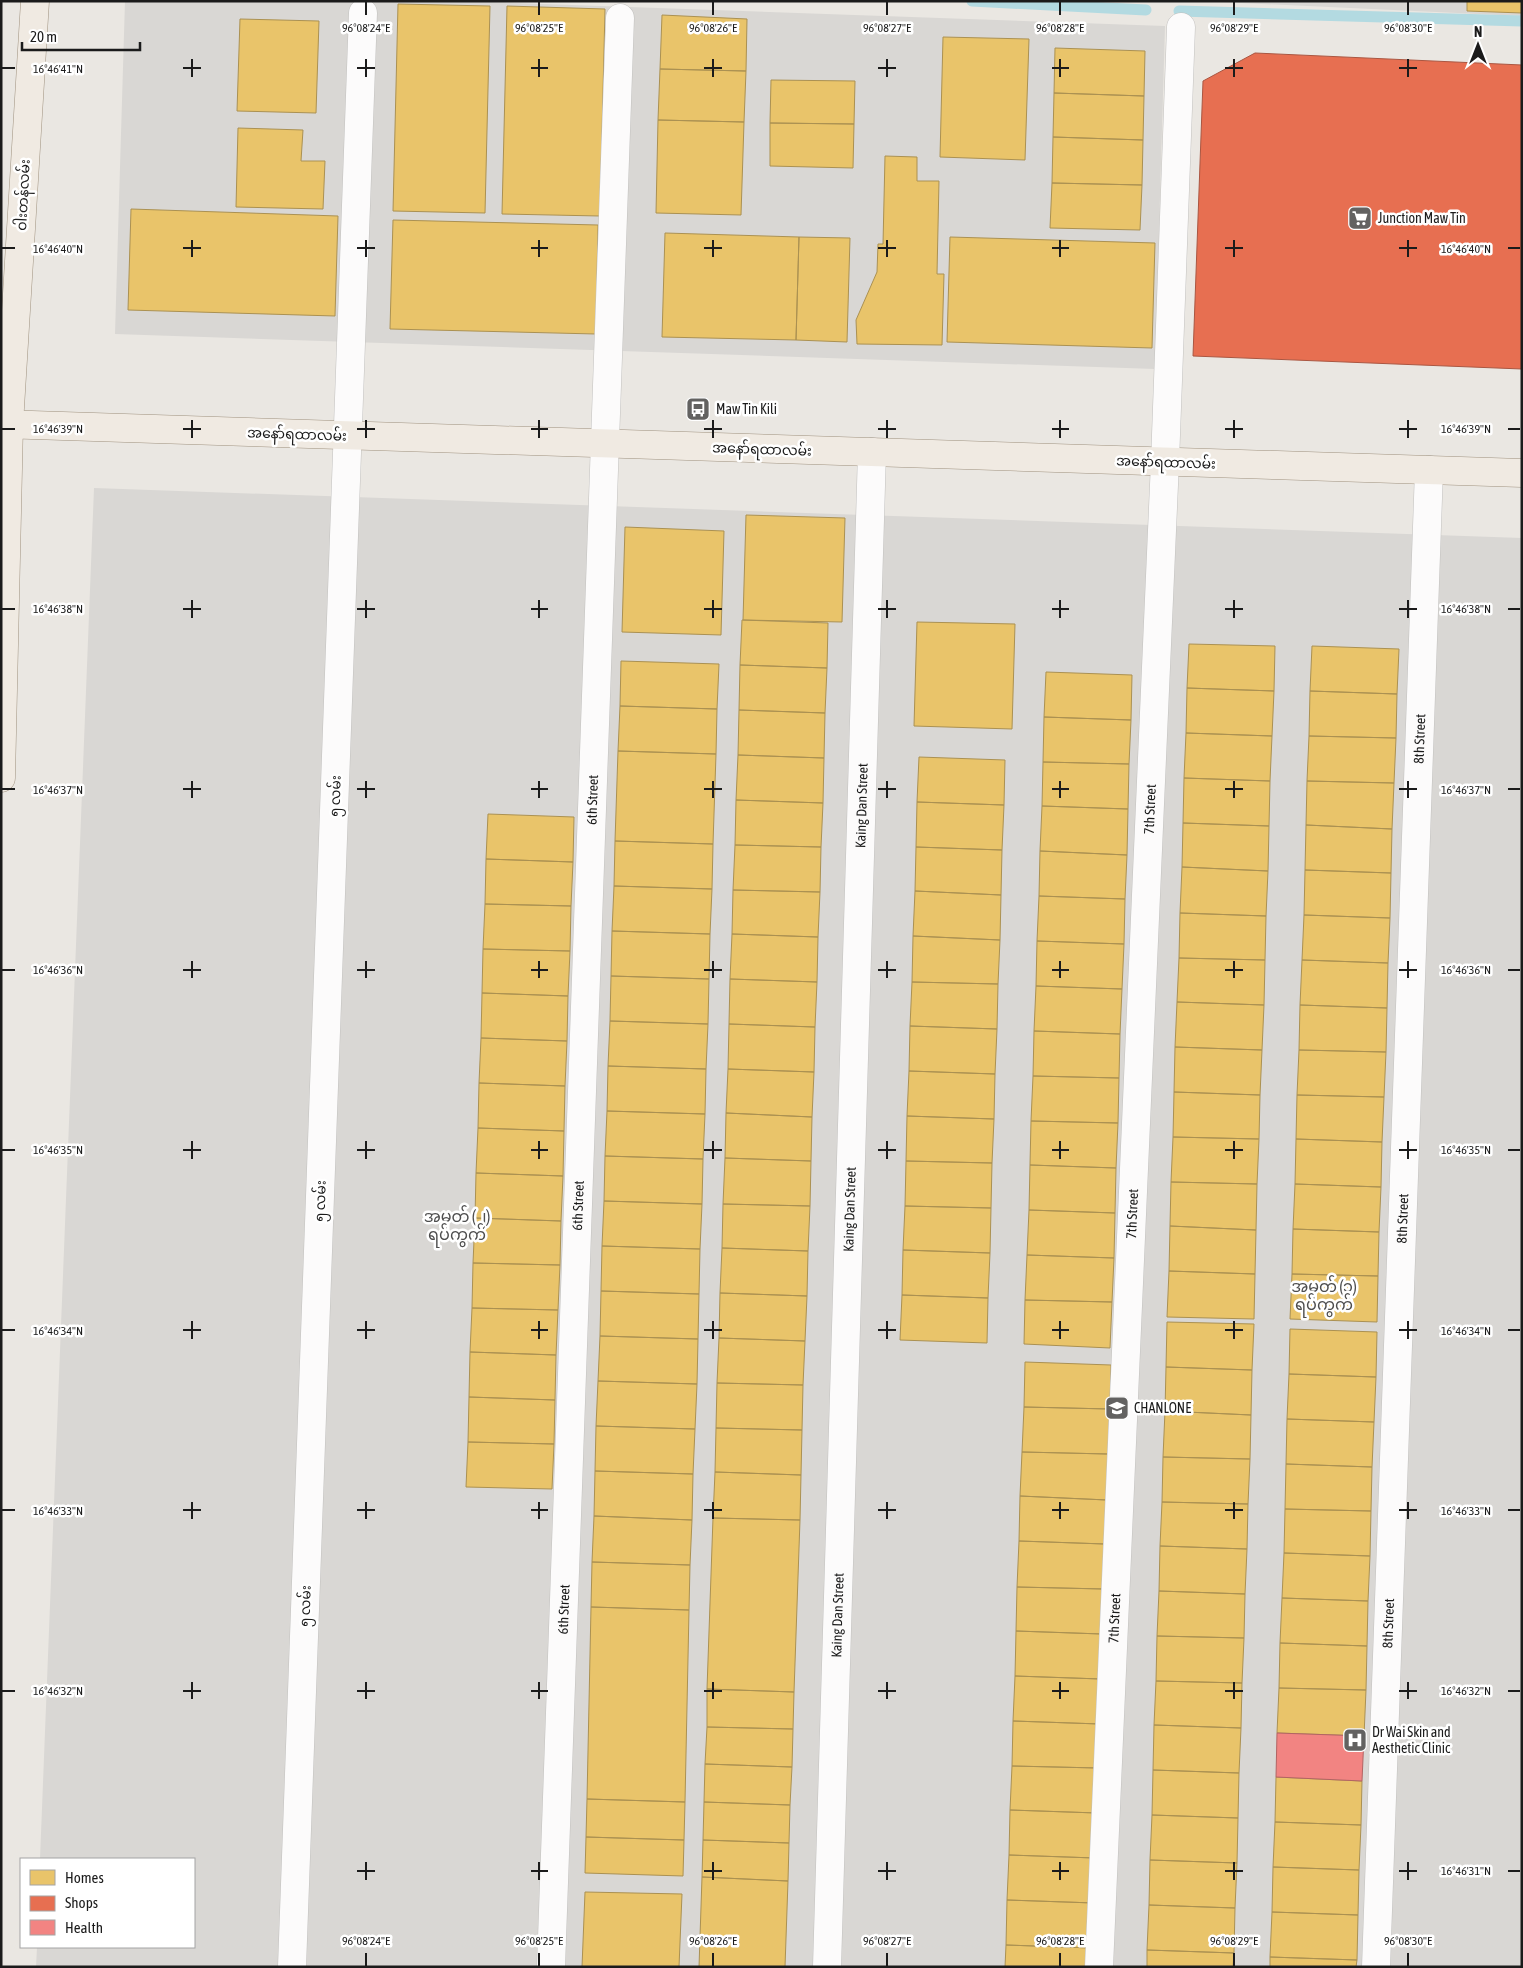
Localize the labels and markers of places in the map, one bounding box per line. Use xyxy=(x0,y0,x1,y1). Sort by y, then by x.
supermarket icon: Junction Maw Tin xyxy=(1347,205,1373,231)
place label: Junction Maw Tin xyxy=(1378,210,1466,226)
bus stop icon: Maw Tin Kili xyxy=(685,396,711,422)
place label: Maw Tin Kili xyxy=(716,401,777,417)
school or university icon: CHANLONE xyxy=(1104,1395,1130,1421)
place label: CHANLONE xyxy=(1134,1400,1191,1416)
place label: Dr Wai Skin and Aesthetic Clinic xyxy=(1372,1724,1451,1756)
hospital icon: Dr Wai Skin and Aesthetic Clinic xyxy=(1342,1727,1368,1753)

